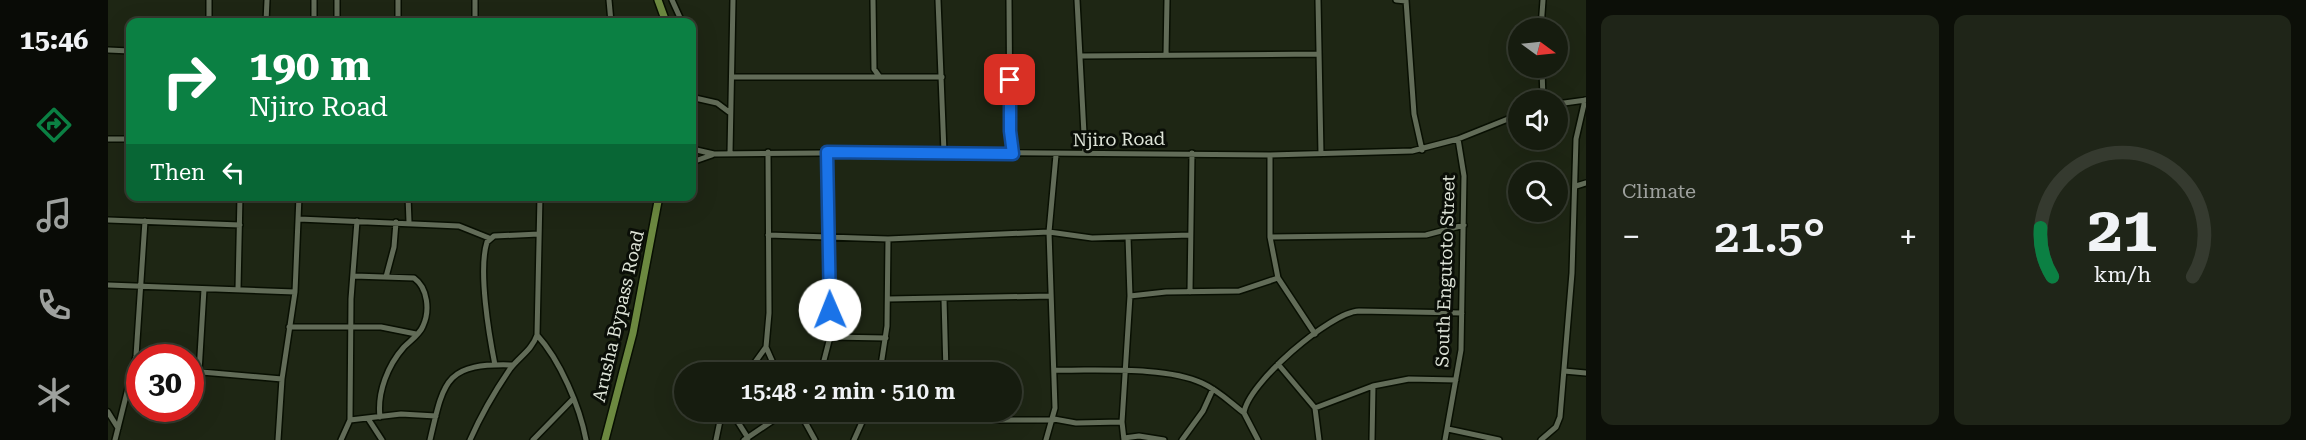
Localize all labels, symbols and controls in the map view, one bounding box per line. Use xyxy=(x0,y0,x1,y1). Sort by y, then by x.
north arrow xyxy=(1508,18,1568,78)
map controls xyxy=(1508,18,1568,222)
text: 15:46 xyxy=(20,24,88,56)
text: 190 m xyxy=(249,41,371,90)
icon: right xyxy=(150,42,228,120)
pin xyxy=(984,54,1035,105)
icon: arrive xyxy=(993,63,1026,96)
button: sound xyxy=(1508,90,1568,150)
text: Njiro Road xyxy=(249,91,388,123)
icon: directions xyxy=(33,104,75,146)
street label: Njiro Road xyxy=(1073,128,1166,150)
icon: left xyxy=(217,156,250,189)
text: Then xyxy=(150,160,205,185)
button: search xyxy=(1508,162,1568,222)
street label: South Engutoto Street xyxy=(1431,174,1459,368)
text: Climate xyxy=(1622,179,1696,203)
text: 21 xyxy=(2087,193,2157,266)
icon: music xyxy=(33,194,75,236)
text: 21.5° xyxy=(1714,210,1825,263)
text: − xyxy=(1622,217,1640,256)
text: + xyxy=(1899,217,1917,256)
street label: Arusha Bypass Road xyxy=(588,228,648,404)
text: km/h xyxy=(2094,262,2151,287)
position arrow xyxy=(798,278,862,342)
icon: phone xyxy=(33,284,75,326)
speed limit sign: 30 xyxy=(126,344,204,422)
icon: climate xyxy=(33,374,75,416)
text: 15:48 · 2 min · 510 m xyxy=(741,379,955,404)

